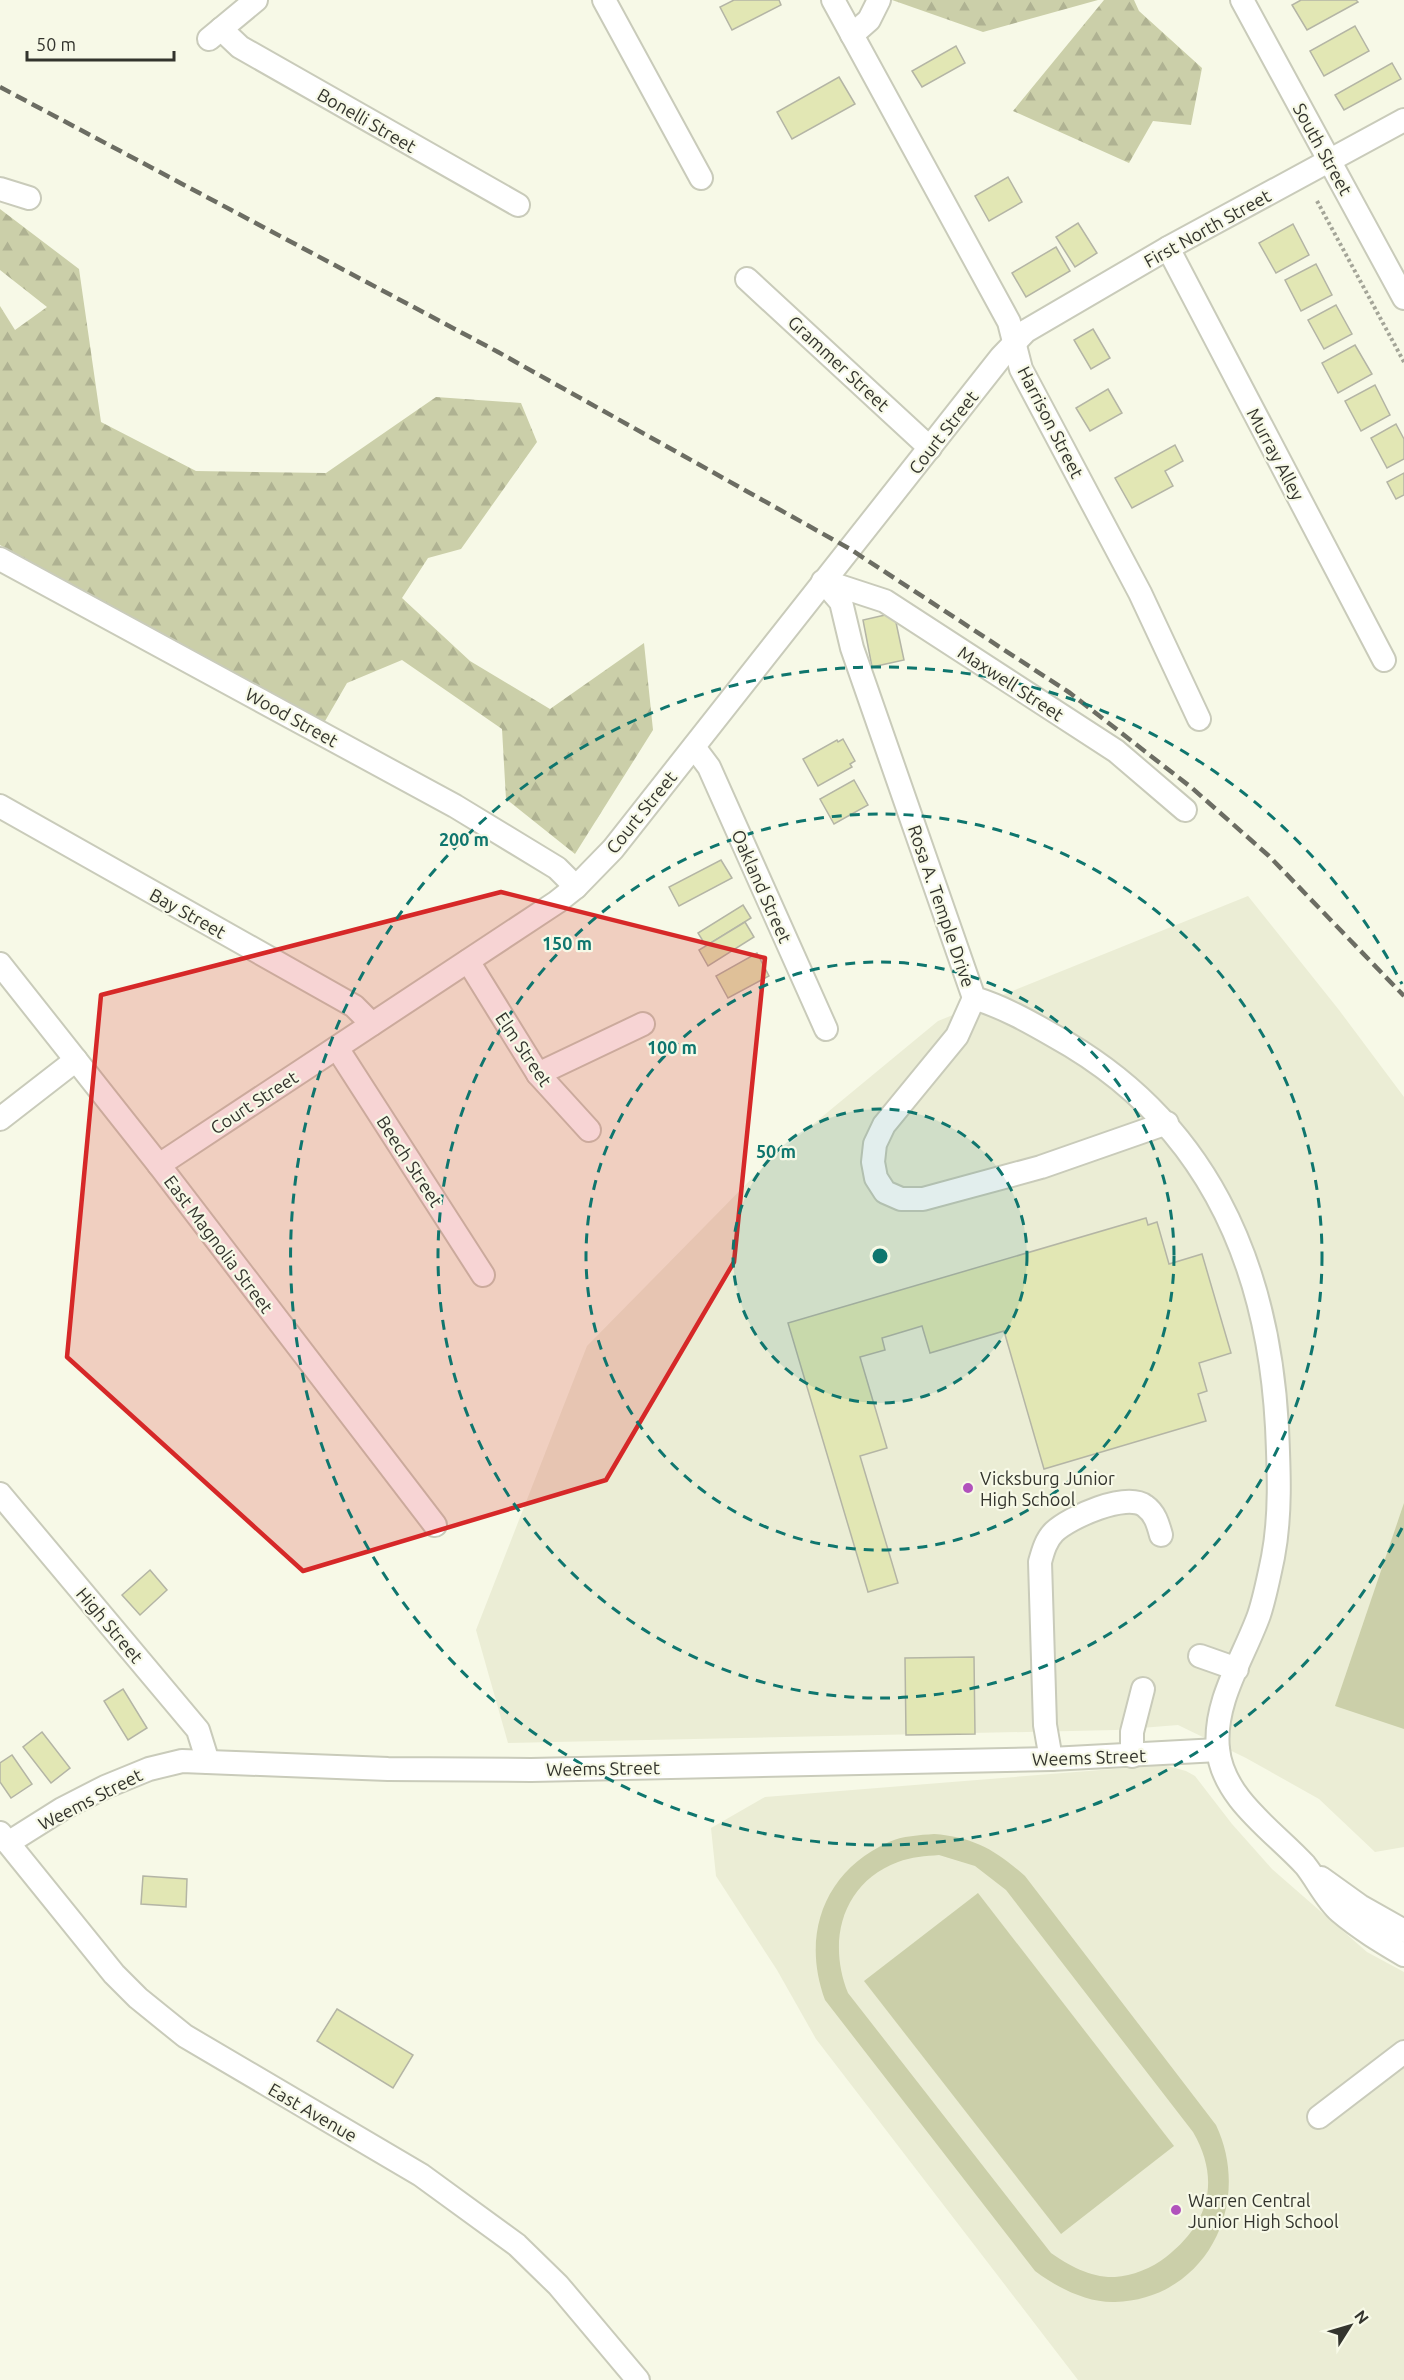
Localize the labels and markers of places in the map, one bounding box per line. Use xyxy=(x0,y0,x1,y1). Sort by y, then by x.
centre of rings xyxy=(870,1246,890,1266)
place label: Vicksburg Junior High School xyxy=(980,1468,1115,1509)
marker: Vicksburg Junior High School xyxy=(961,1481,975,1495)
place label: Warren Central Junior High School xyxy=(1188,2190,1339,2231)
marker: Warren Central Junior High School xyxy=(1169,2203,1183,2217)

